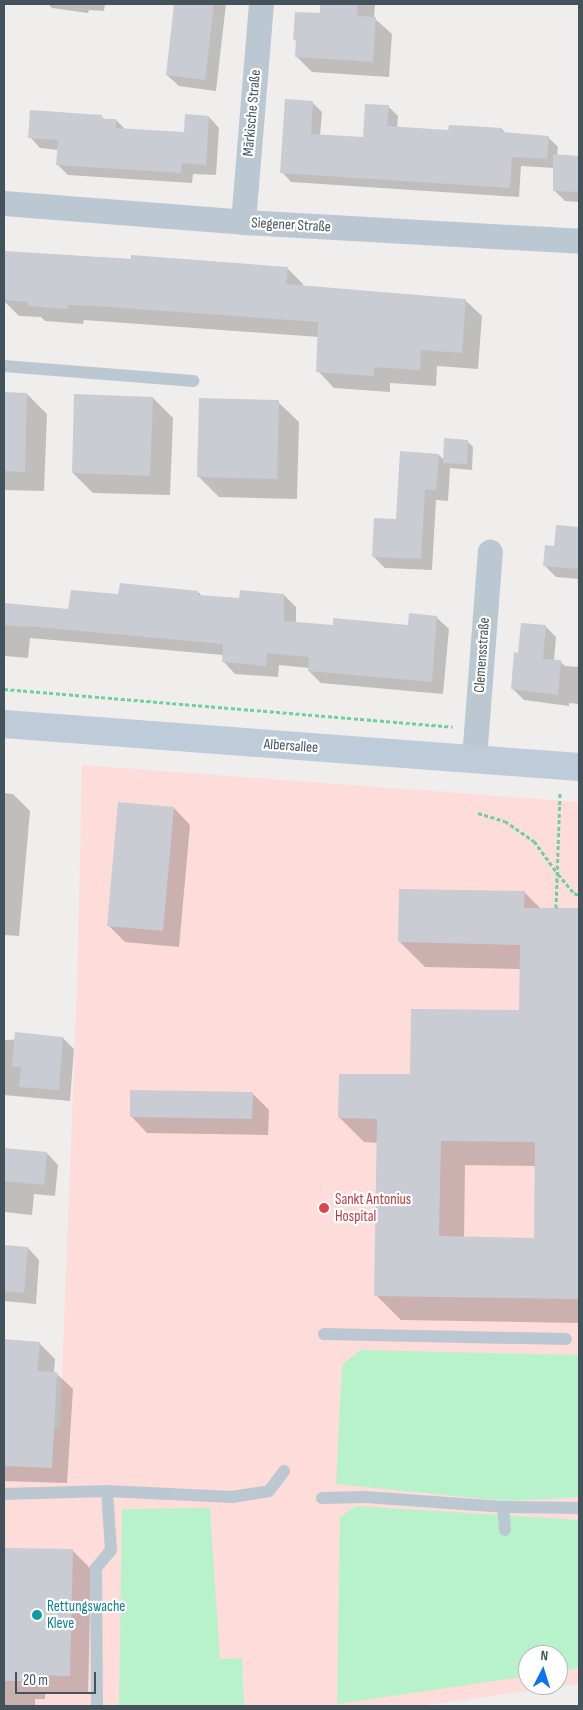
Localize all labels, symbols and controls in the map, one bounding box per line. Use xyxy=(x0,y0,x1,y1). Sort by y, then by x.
street label: Märkische Straße xyxy=(239,69,265,157)
street label: Siegener Straße xyxy=(251,214,331,236)
street label: Clemensstraße xyxy=(470,617,494,693)
street label: Albersallee xyxy=(263,735,319,757)
place label: Sankt Antonius Hospital xyxy=(335,1190,411,1225)
marker: Sankt Antonius Hospital xyxy=(317,1201,331,1215)
place label: Rettungswache Kleve xyxy=(47,1597,125,1632)
marker: Rettungswache Kleve xyxy=(31,1609,43,1621)
north arrow xyxy=(518,1645,568,1695)
text: N xyxy=(540,1647,549,1664)
scale bar xyxy=(18,1662,99,1694)
text: 20 m xyxy=(23,1671,48,1690)

